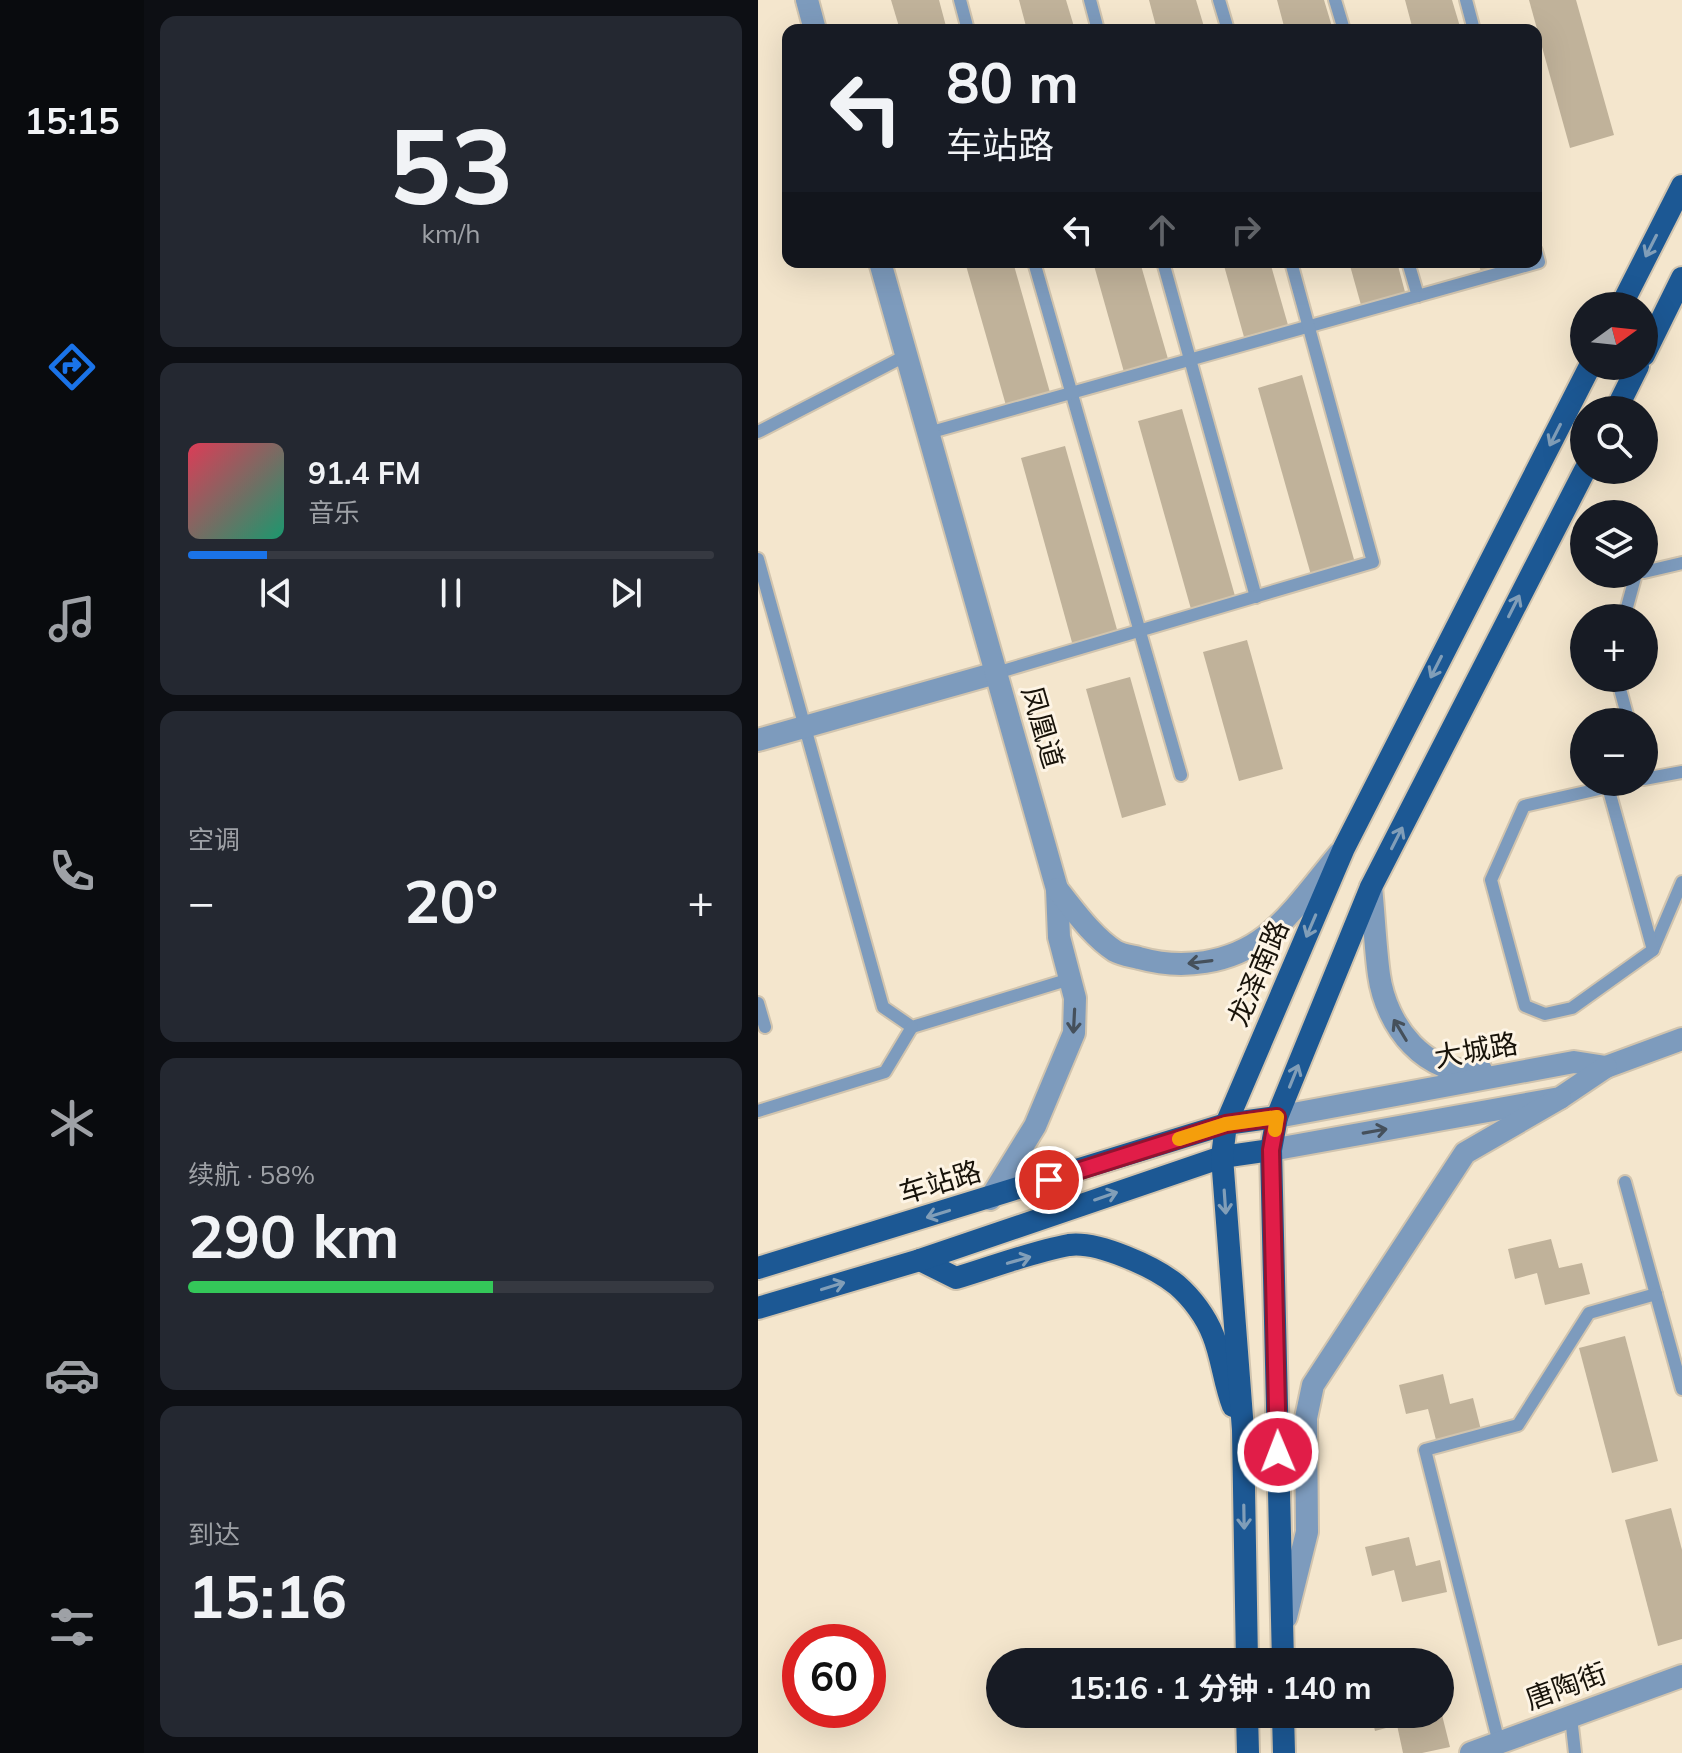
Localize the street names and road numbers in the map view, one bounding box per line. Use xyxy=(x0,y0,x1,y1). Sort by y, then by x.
street label: 凤凰道 xyxy=(1015,682,1072,772)
street label: 龙泽南路 xyxy=(1220,914,1296,1031)
street label: 大城路 xyxy=(1432,1025,1520,1074)
street label: 车站路 xyxy=(895,1153,985,1211)
street label: 唐陶街 xyxy=(1520,1655,1611,1716)

